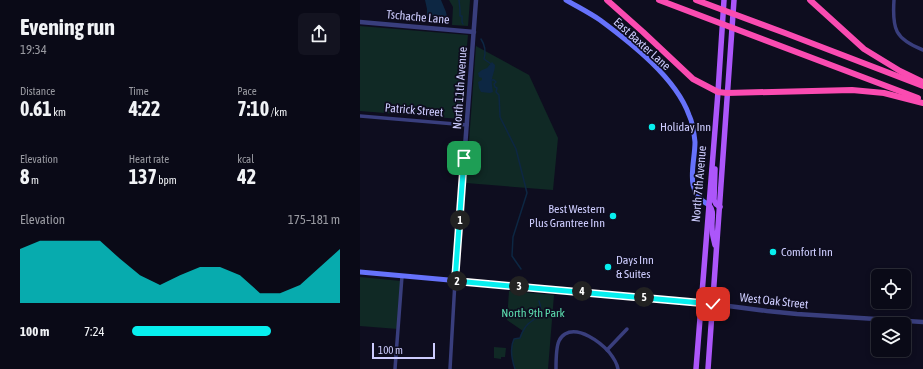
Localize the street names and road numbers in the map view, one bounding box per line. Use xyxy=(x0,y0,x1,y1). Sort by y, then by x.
street label: Tschache Lane xyxy=(386,7,450,27)
street label: East Baxter Lane xyxy=(611,15,673,73)
street label: North 11th Avenue xyxy=(450,46,470,130)
street label: Patrick Street xyxy=(384,100,444,120)
street label: North 7th Avenue xyxy=(689,145,709,223)
street label: West Oak Street xyxy=(739,290,810,312)

